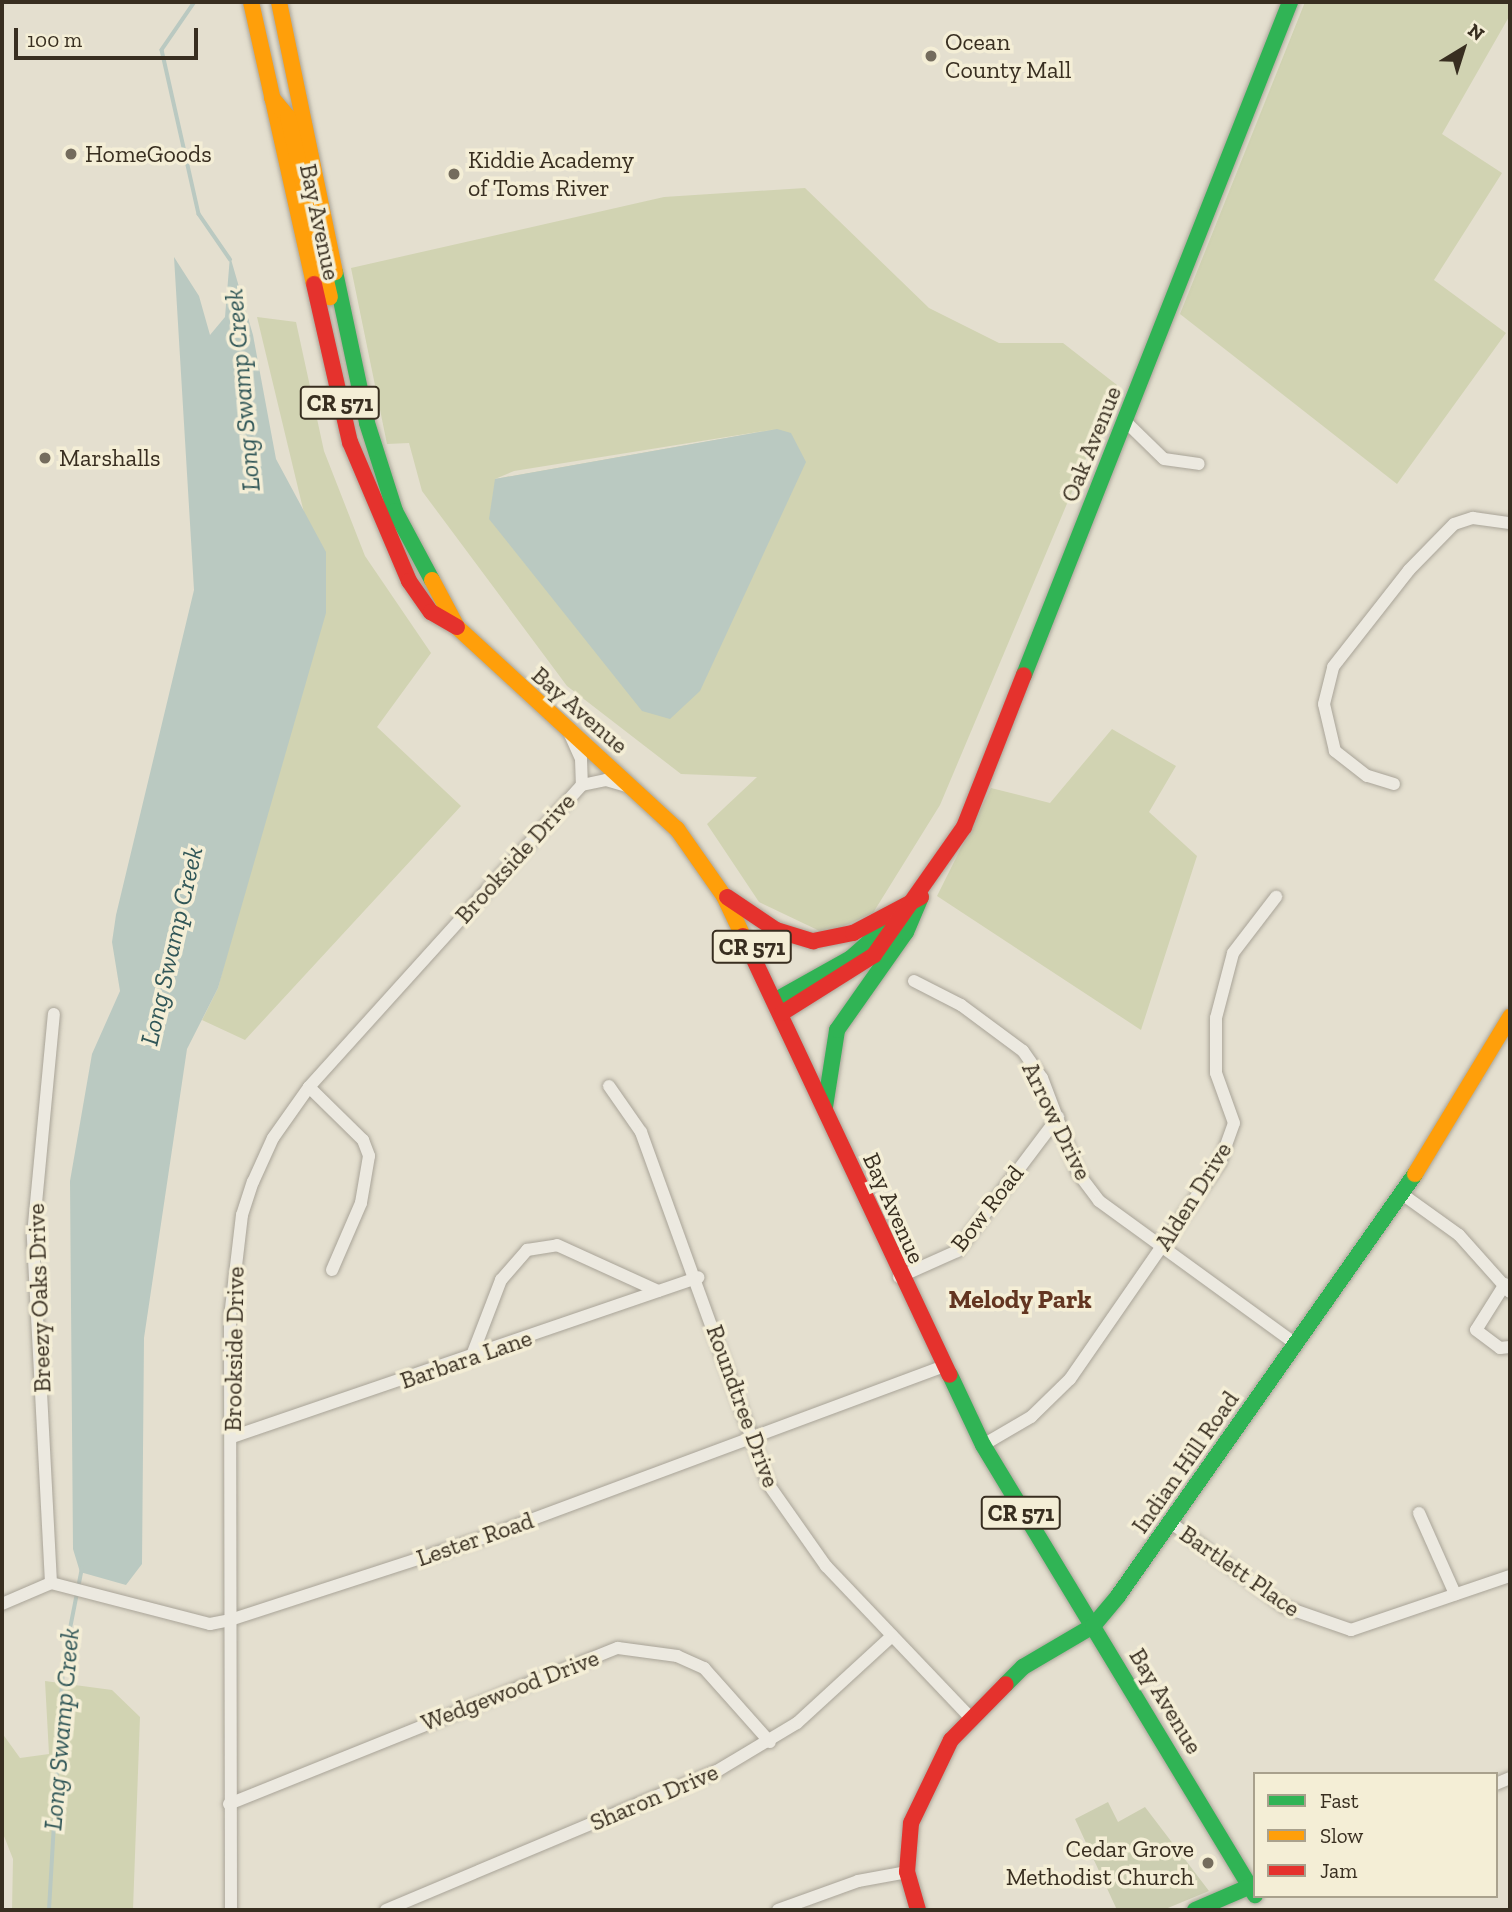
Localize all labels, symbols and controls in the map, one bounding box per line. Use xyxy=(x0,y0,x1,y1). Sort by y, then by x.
scale bar xyxy=(18,14,201,58)
north arrow xyxy=(1428,14,1498,84)
text: N xyxy=(1463,19,1489,46)
text: 100 m xyxy=(27,27,82,52)
place label: Ocean County Mall xyxy=(945,28,1072,84)
marker: Ocean County Mall xyxy=(923,48,939,64)
place label: HomeGoods xyxy=(85,140,212,168)
marker: HomeGoods xyxy=(63,146,79,162)
place label: Kiddie Academy of Toms River xyxy=(468,146,635,202)
street label: Bay Avenue xyxy=(294,161,346,283)
marker: Kiddie Academy of Toms River xyxy=(446,166,462,182)
water label: Long Swamp Creek xyxy=(219,287,267,493)
street label: Oak Avenue xyxy=(1055,382,1127,506)
road number: CR 571 xyxy=(300,384,380,422)
place label: Marshalls xyxy=(59,444,160,472)
marker: Marshalls xyxy=(37,450,53,466)
street label: Bay Avenue xyxy=(526,660,634,760)
street label: Brookside Drive xyxy=(449,787,581,929)
water label: Long Swamp Creek xyxy=(134,844,210,1048)
road number: CR 571 xyxy=(712,928,792,966)
street label: Arrow Drive xyxy=(1016,1057,1098,1185)
street label: Alden Drive xyxy=(1148,1137,1238,1255)
street label: Bay Avenue xyxy=(857,1148,931,1268)
street label: Bow Road xyxy=(944,1159,1030,1257)
street label: Breezy Oaks Drive xyxy=(21,1203,57,1393)
street label: Brookside Drive xyxy=(218,1266,250,1432)
district label: Melody Park xyxy=(948,1284,1092,1316)
street label: Roundtree Drive xyxy=(700,1321,786,1491)
street label: Barbara Lane xyxy=(396,1323,536,1395)
street label: Indian Hill Road xyxy=(1125,1385,1245,1539)
road number: CR 571 xyxy=(981,1494,1061,1532)
street label: Lester Road xyxy=(413,1505,537,1573)
street label: Bartlett Place xyxy=(1174,1519,1306,1623)
water label: Long Swamp Creek xyxy=(38,1626,86,1832)
street label: Bay Avenue xyxy=(1123,1642,1209,1760)
street label: Wedgewood Drive xyxy=(417,1643,603,1737)
street label: Sharon Drive xyxy=(586,1757,722,1837)
legend xyxy=(1253,1772,1498,1898)
text: Fast xyxy=(1320,1788,1359,1813)
text: Slow xyxy=(1320,1823,1363,1848)
place label: Cedar Grove Methodist Church xyxy=(1006,1835,1194,1891)
marker: Cedar Grove Methodist Church xyxy=(1200,1855,1216,1871)
text: Jam xyxy=(1320,1858,1357,1883)

